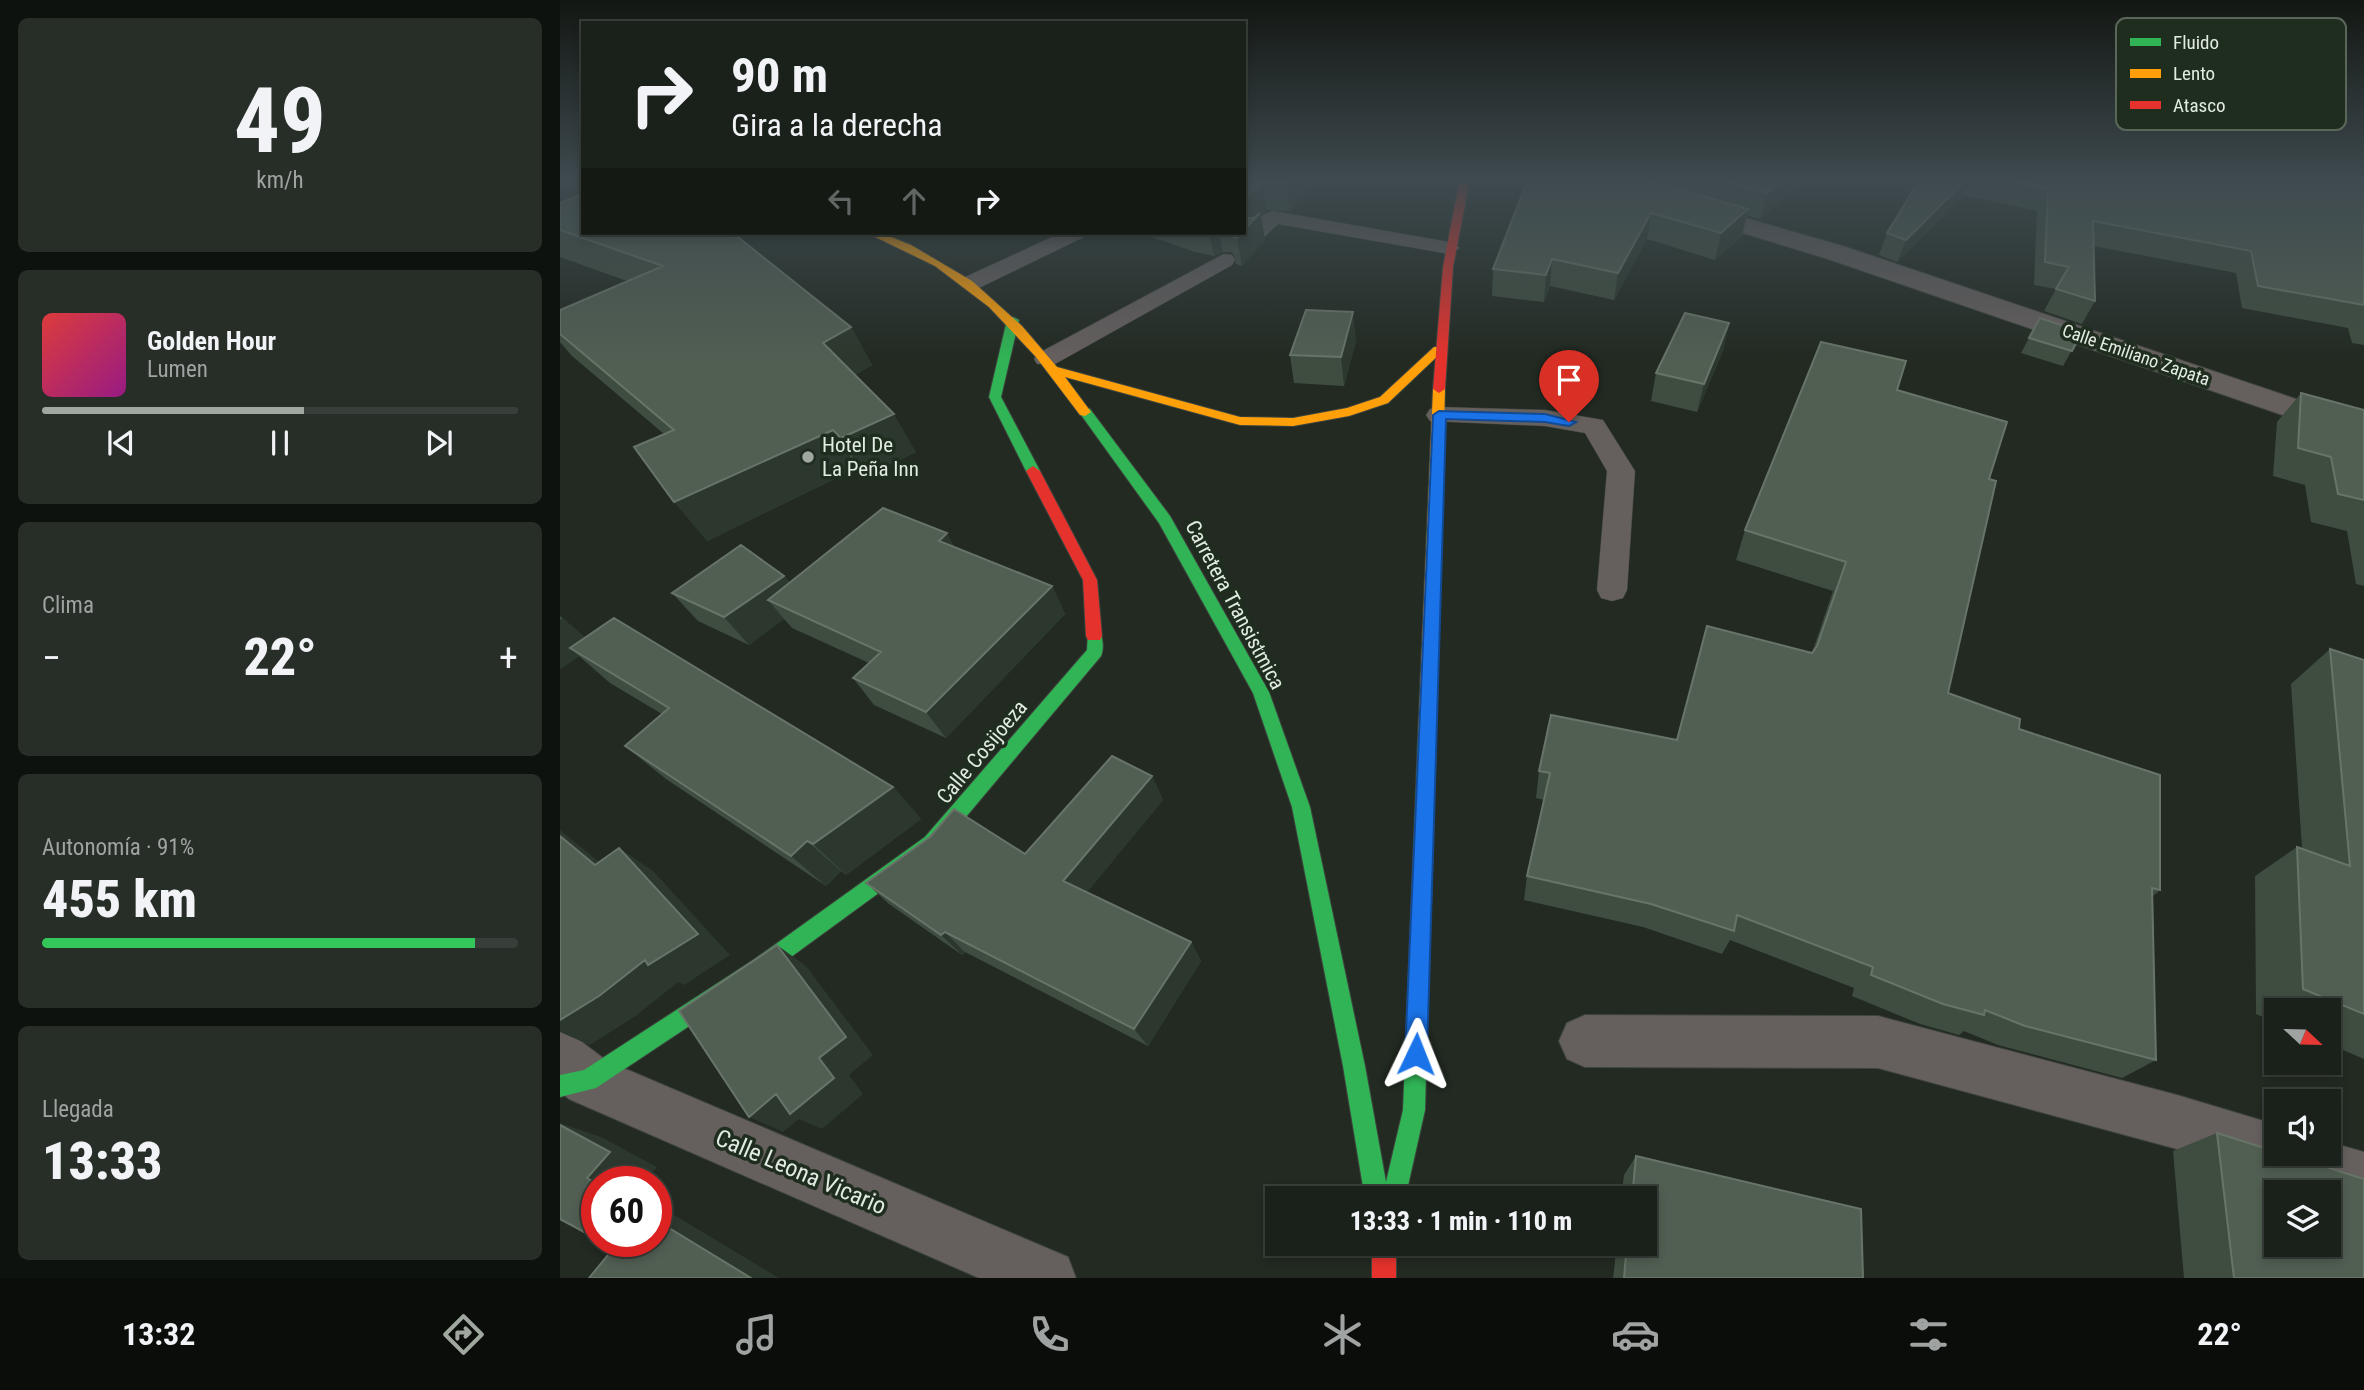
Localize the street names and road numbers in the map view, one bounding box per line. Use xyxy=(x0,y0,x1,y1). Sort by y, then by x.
street label: Calle Emiliano Zapata xyxy=(2060,319,2213,390)
street label: Carretera Transistmica xyxy=(1180,516,1290,694)
street label: Calle Cosijoeza xyxy=(932,695,1032,809)
street label: Calle Leona Vicario xyxy=(711,1123,891,1221)

